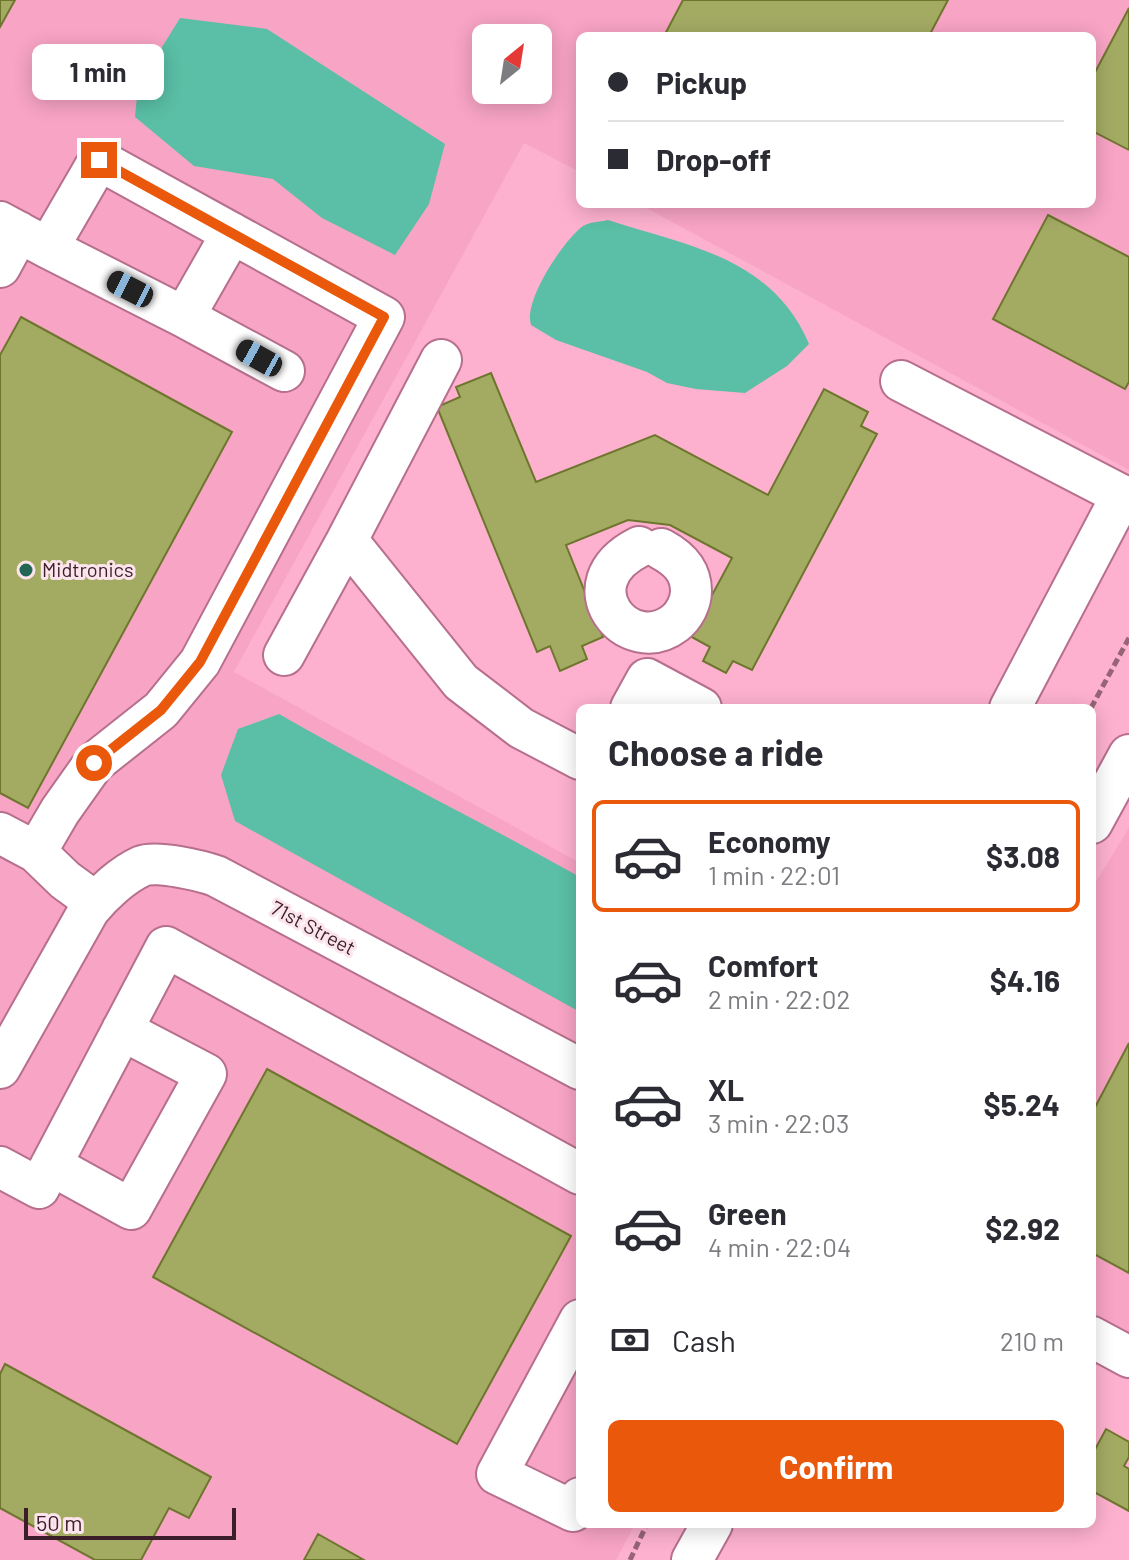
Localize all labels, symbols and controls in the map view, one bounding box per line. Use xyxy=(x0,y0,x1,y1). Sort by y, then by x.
north arrow xyxy=(472,24,552,104)
map controls xyxy=(472,24,552,104)
callout: 1 min xyxy=(33,44,165,100)
text: 1 min xyxy=(70,56,126,87)
text: Pickup xyxy=(656,64,747,100)
text: Drop-off xyxy=(656,141,771,177)
route end xyxy=(81,142,117,178)
car xyxy=(103,267,157,311)
car xyxy=(232,336,286,380)
place label: Midtronics xyxy=(42,557,134,581)
marker: Midtronics xyxy=(17,561,35,579)
text: Choose a ride xyxy=(608,730,824,773)
route start xyxy=(76,745,112,781)
icon: car xyxy=(612,820,684,892)
text: Economy xyxy=(708,823,831,859)
text: $3.08 xyxy=(986,838,1060,874)
text: 1 min · 22:01 xyxy=(708,859,840,890)
street label: 71st Street xyxy=(267,895,360,959)
icon: car xyxy=(612,944,684,1016)
text: Comfort xyxy=(708,947,818,983)
text: $4.16 xyxy=(990,962,1060,998)
text: 2 min · 22:02 xyxy=(708,983,850,1014)
icon: car xyxy=(612,1068,684,1140)
text: XL xyxy=(708,1071,744,1107)
text: $5.24 xyxy=(984,1086,1060,1122)
text: 3 min · 22:03 xyxy=(708,1107,849,1138)
icon: car xyxy=(612,1192,684,1264)
text: Green xyxy=(708,1195,787,1231)
text: $2.92 xyxy=(985,1210,1060,1246)
text: 4 min · 22:04 xyxy=(708,1231,851,1262)
icon: cash xyxy=(608,1318,652,1362)
text: Cash xyxy=(672,1322,736,1358)
text: 210 m xyxy=(1000,1325,1064,1356)
button: Confirm xyxy=(608,1420,1064,1512)
scale bar xyxy=(24,1504,236,1540)
text: 50 m xyxy=(36,1509,82,1535)

